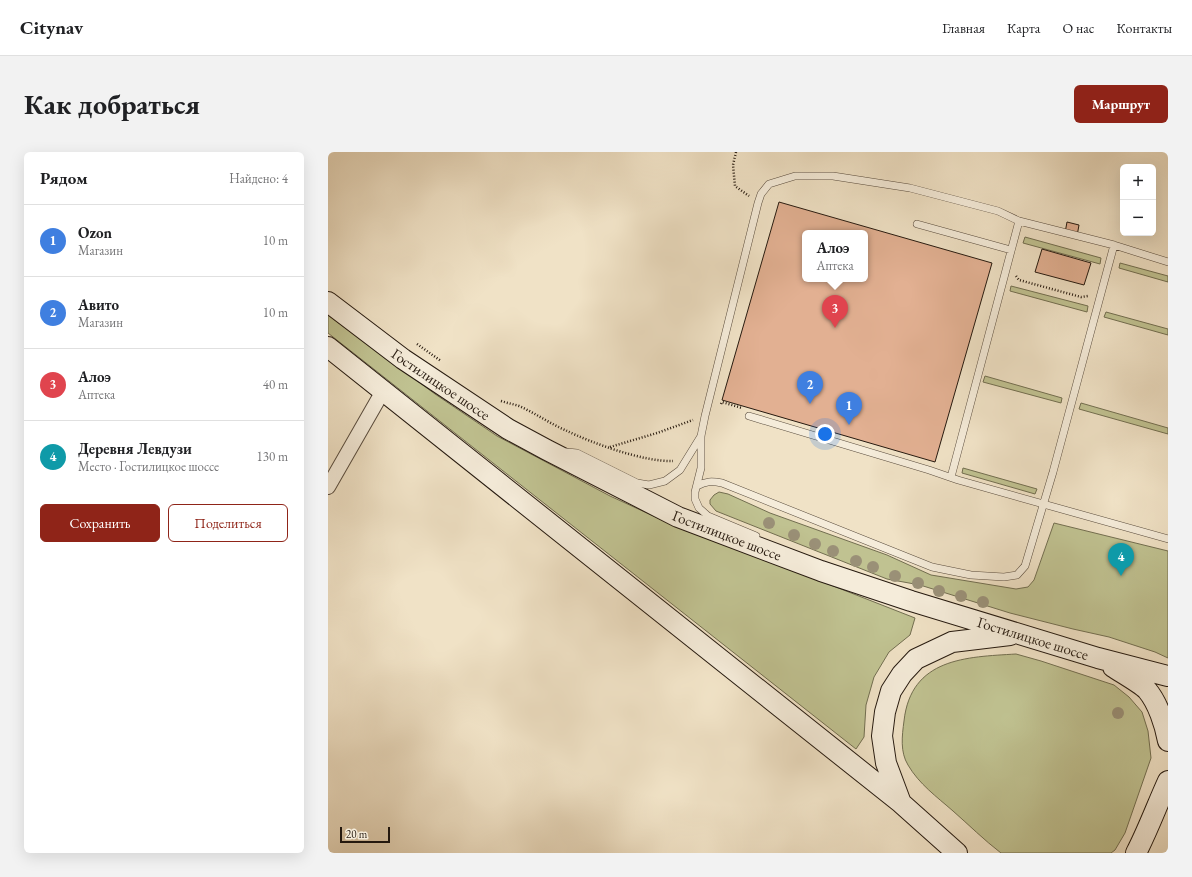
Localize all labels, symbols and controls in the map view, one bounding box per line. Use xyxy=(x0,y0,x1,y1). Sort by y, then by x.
text: Citynav xyxy=(20,15,83,40)
text: Главная xyxy=(942,19,985,37)
text: Карта xyxy=(1007,19,1040,37)
text: О нас xyxy=(1062,19,1094,37)
text: Контакты xyxy=(1116,19,1172,37)
button: Маршрут xyxy=(1074,85,1168,123)
text: Как добраться xyxy=(24,86,200,122)
map controls xyxy=(1120,164,1156,236)
button: + xyxy=(1120,164,1156,200)
text: Рядом xyxy=(40,167,88,189)
text: Найдено: 4 xyxy=(229,170,288,187)
button: − xyxy=(1120,200,1156,236)
text: Ozon xyxy=(78,223,112,242)
popup xyxy=(802,230,868,282)
text: 1 xyxy=(50,232,56,249)
text: 10 m xyxy=(263,232,288,249)
text: Алоэ xyxy=(816,238,849,257)
text: Магазин xyxy=(78,242,123,259)
text: Аптека xyxy=(816,257,854,274)
text: Авито xyxy=(78,295,119,314)
pin: 3 xyxy=(822,295,848,328)
text: 2 xyxy=(50,304,56,321)
text: 10 m xyxy=(263,304,288,321)
text: Магазин xyxy=(78,314,123,331)
street label: Гостилицкое шоссе xyxy=(388,344,494,424)
text: Алоэ xyxy=(78,367,111,386)
pin: 2 xyxy=(797,371,823,404)
text: 3 xyxy=(50,376,56,393)
text: 40 m xyxy=(263,376,288,393)
text: Аптека xyxy=(78,386,115,403)
pin: 1 xyxy=(836,392,862,425)
your location xyxy=(815,424,835,444)
text: Деревня Левдузи xyxy=(78,439,192,458)
text: 4 xyxy=(50,448,56,465)
text: 130 m xyxy=(257,448,288,465)
text: Место · Гостилицкое шоссе xyxy=(78,458,219,475)
button: Сохранить xyxy=(40,504,160,542)
button: Поделиться xyxy=(168,504,288,542)
street label: Гостилицкое шоссе xyxy=(670,505,784,565)
pin: 4 xyxy=(1108,543,1134,576)
street label: Гостилицкое шоссе xyxy=(975,612,1091,664)
scale bar xyxy=(340,825,390,844)
text: 20 m xyxy=(346,827,367,841)

